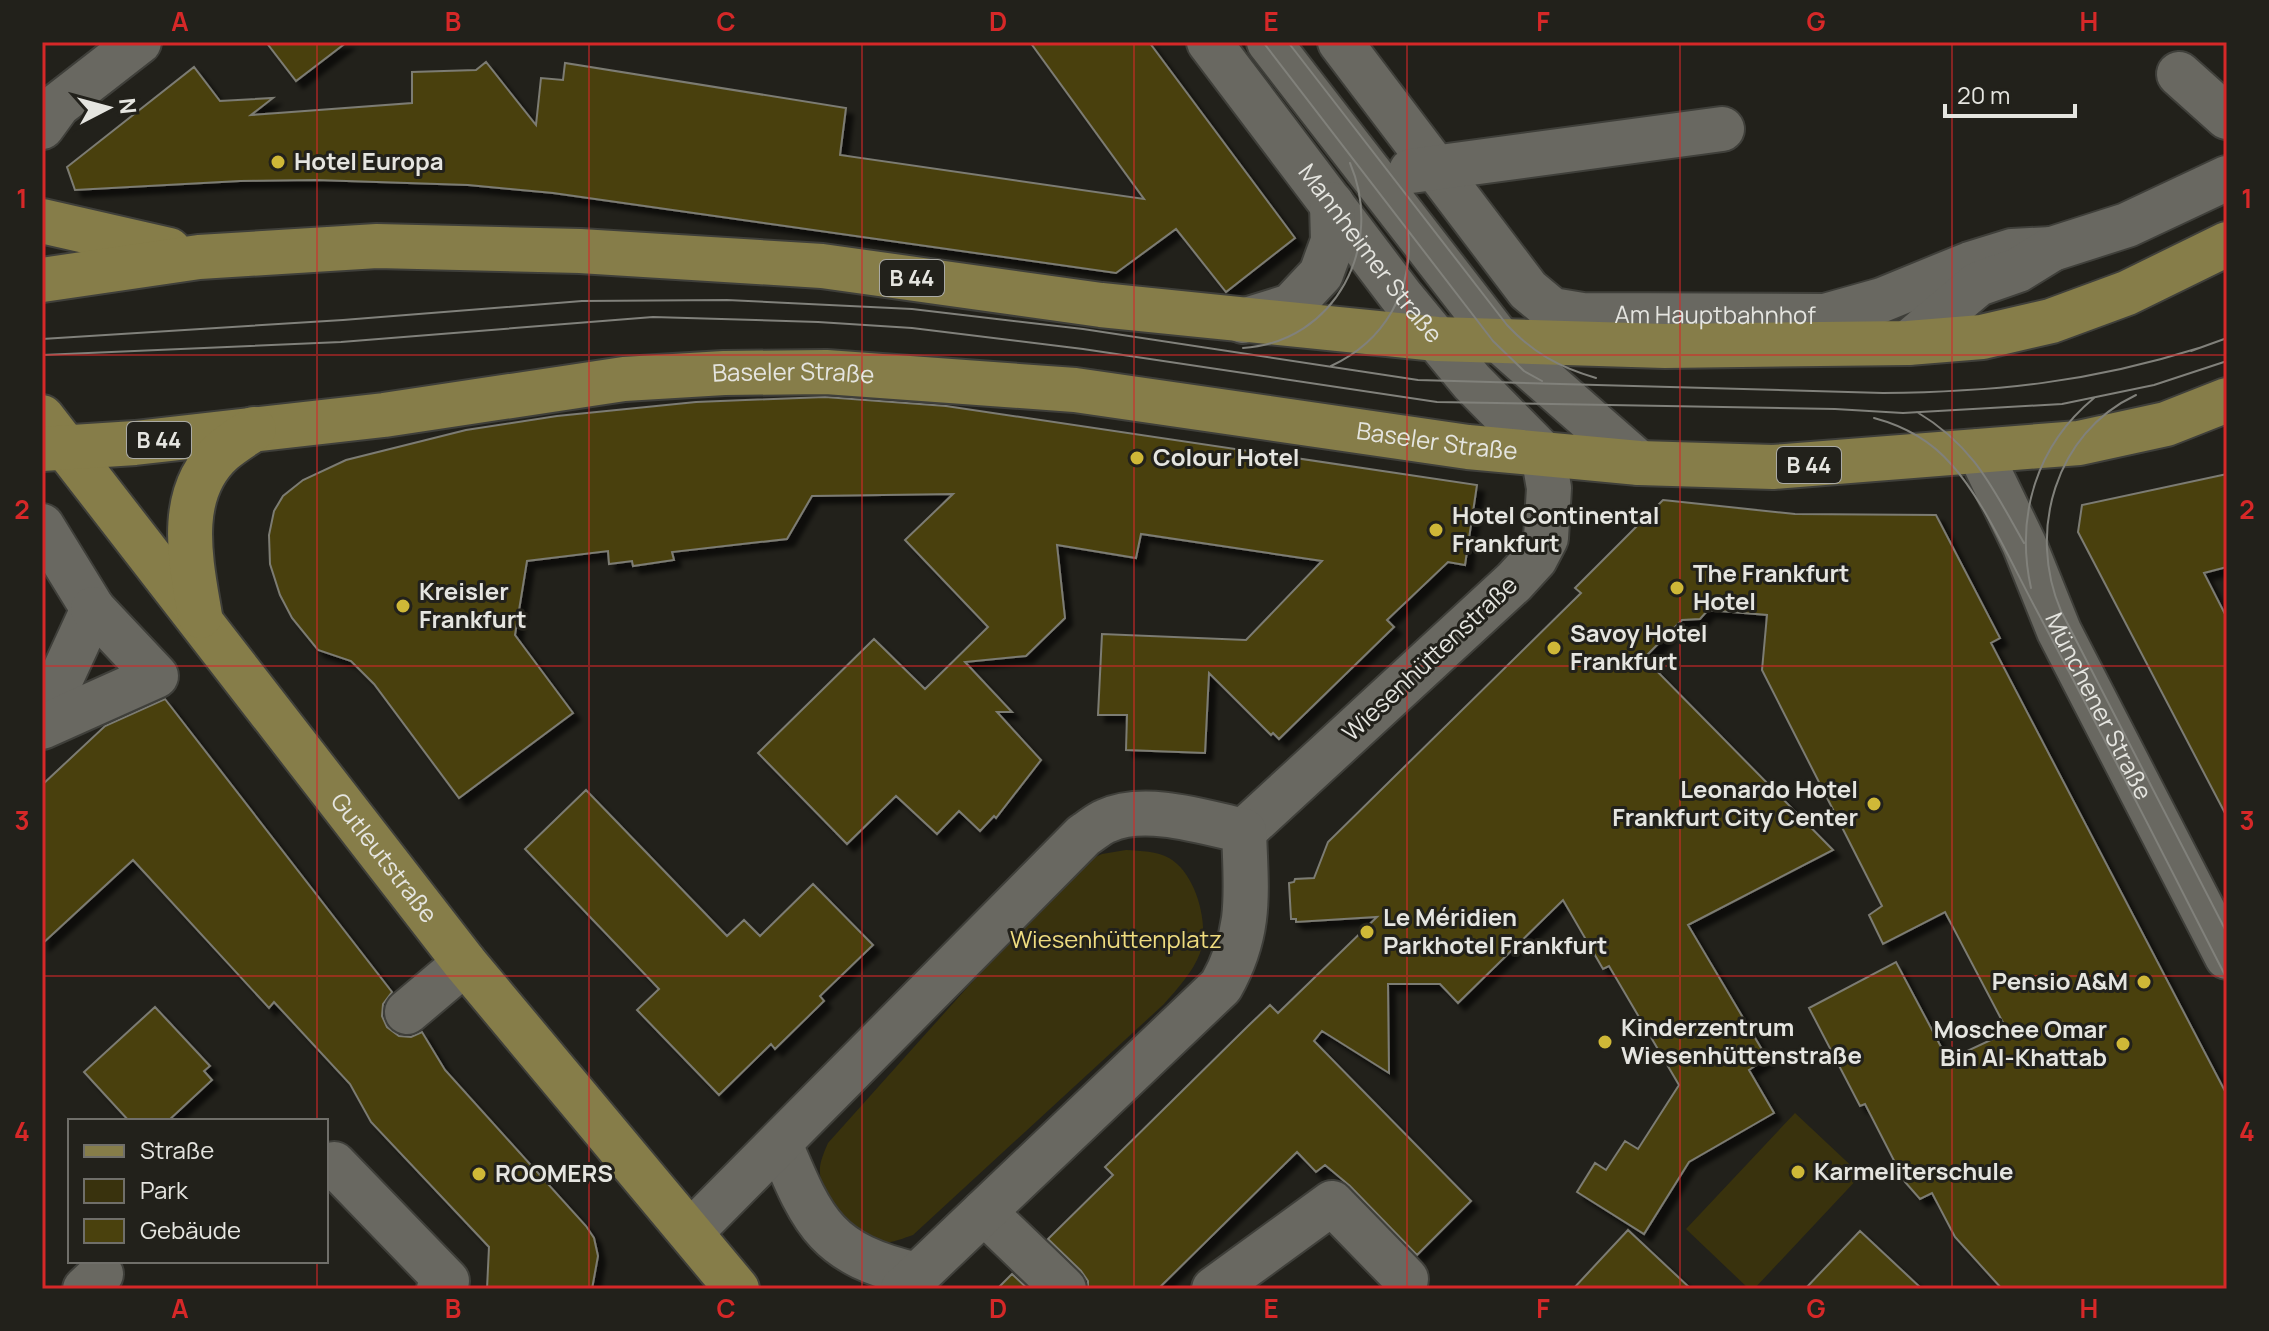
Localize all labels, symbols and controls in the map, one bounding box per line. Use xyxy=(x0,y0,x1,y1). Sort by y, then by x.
text: A xyxy=(171,3,189,39)
text: B xyxy=(445,3,461,39)
text: C xyxy=(716,3,736,39)
text: D xyxy=(989,3,1007,39)
text: E xyxy=(1263,3,1279,39)
text: F xyxy=(1536,3,1550,39)
text: G xyxy=(1806,3,1826,39)
text: H xyxy=(2080,3,2098,39)
north arrow xyxy=(68,68,148,148)
scale bar xyxy=(1945,68,2075,118)
text: 20 m xyxy=(1957,78,2010,111)
text: N xyxy=(112,96,144,115)
place label: Hotel Europa xyxy=(294,144,444,177)
marker: Hotel Europa xyxy=(269,153,287,171)
street label: Mannheimer Straße xyxy=(1292,156,1451,349)
text: 1 xyxy=(16,180,28,216)
text: 1 xyxy=(2241,180,2253,216)
road number: B 44 xyxy=(880,260,944,296)
street label: Am Hauptbahnhof xyxy=(1614,297,1816,331)
street label: Baseler Straße xyxy=(711,354,876,390)
street label: Baseler Straße xyxy=(1355,413,1519,467)
road number: B 44 xyxy=(127,422,191,458)
place label: Colour Hotel xyxy=(1153,440,1300,473)
road number: B 44 xyxy=(1777,447,1841,483)
marker: Colour Hotel xyxy=(1128,449,1146,467)
text: 2 xyxy=(14,491,30,527)
text: 2 xyxy=(2239,491,2255,527)
place label: Hotel Continental Frankfurt xyxy=(1452,498,1659,559)
marker: Hotel Continental Frankfurt xyxy=(1427,521,1445,539)
place label: The Frankfurt Hotel xyxy=(1693,556,1849,617)
street label: Wiesenhüttenstraße xyxy=(1334,568,1524,748)
place label: Kreisler Frankfurt xyxy=(419,574,527,635)
marker: The Frankfurt Hotel xyxy=(1668,579,1686,597)
marker: Kreisler Frankfurt xyxy=(394,597,412,615)
street label: Münchener Straße xyxy=(2038,608,2161,805)
place label: Savoy Hotel Frankfurt xyxy=(1570,616,1708,677)
marker: Savoy Hotel Frankfurt xyxy=(1545,639,1563,657)
place label: Leonardo Hotel Frankfurt City Center xyxy=(1612,772,1858,833)
street label: Gutleutstraße xyxy=(324,785,446,929)
marker: Leonardo Hotel Frankfurt City Center xyxy=(1865,795,1883,813)
text: 3 xyxy=(14,802,30,838)
text: 3 xyxy=(2239,802,2255,838)
place label: Le Méridien Parkhotel Frankfurt xyxy=(1383,900,1608,961)
park label: Wiesenhüttenplatz xyxy=(1010,922,1222,955)
marker: Le Méridien Parkhotel Frankfurt xyxy=(1358,923,1376,941)
place label: Pensio A&M xyxy=(1992,964,2128,997)
marker: Pensio A&M xyxy=(2135,973,2153,991)
place label: Kinderzentrum Wiesenhüttenstraße xyxy=(1621,1010,1862,1071)
place label: Moschee Omar Bin Al-Khattab xyxy=(1933,1012,2107,1073)
marker: Kinderzentrum Wiesenhüttenstraße xyxy=(1596,1033,1614,1051)
marker: Moschee Omar Bin Al-Khattab xyxy=(2114,1035,2132,1053)
text: 4 xyxy=(14,1113,30,1149)
text: 4 xyxy=(2239,1113,2255,1149)
legend xyxy=(68,1119,328,1263)
text: Straße xyxy=(140,1133,214,1166)
place label: Karmeliterschule xyxy=(1814,1154,2014,1187)
place label: ROOMERS xyxy=(495,1156,613,1189)
marker: Karmeliterschule xyxy=(1789,1163,1807,1181)
marker: ROOMERS xyxy=(470,1165,488,1183)
text: Park xyxy=(140,1173,189,1206)
text: Gebäude xyxy=(140,1213,241,1246)
text: A xyxy=(171,1290,189,1326)
text: B xyxy=(445,1290,461,1326)
text: C xyxy=(716,1290,736,1326)
text: D xyxy=(989,1290,1007,1326)
text: E xyxy=(1263,1290,1279,1326)
text: F xyxy=(1536,1290,1550,1326)
text: G xyxy=(1806,1290,1826,1326)
text: H xyxy=(2080,1290,2098,1326)

